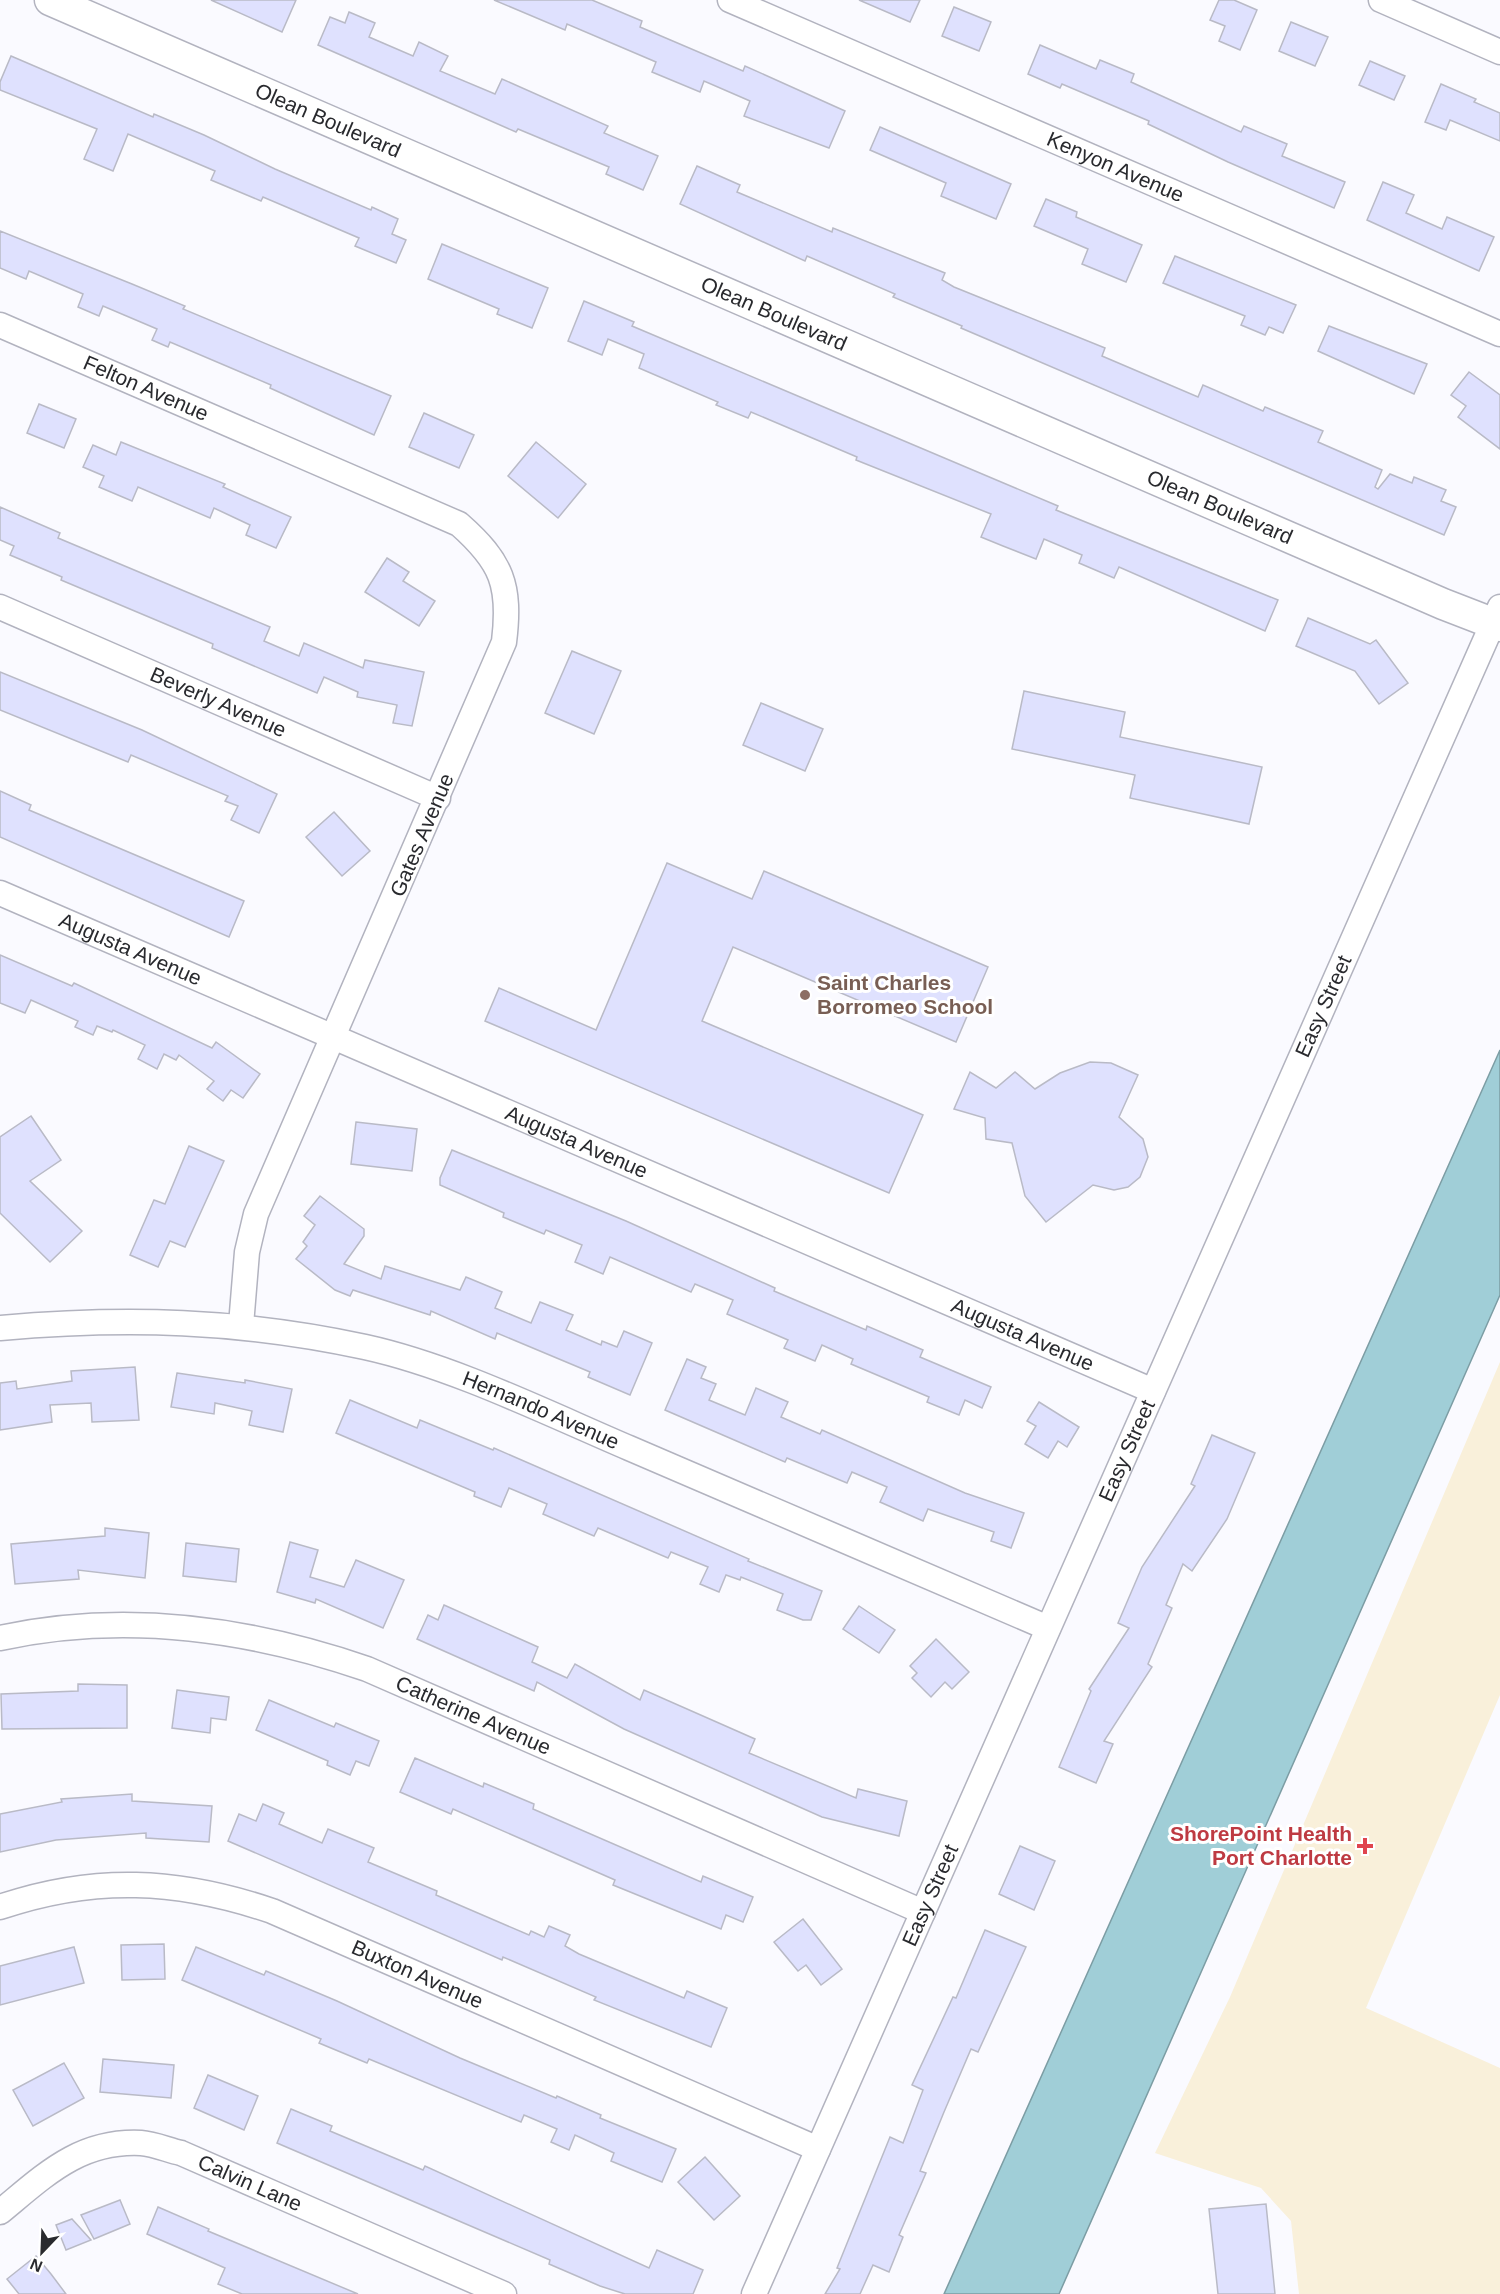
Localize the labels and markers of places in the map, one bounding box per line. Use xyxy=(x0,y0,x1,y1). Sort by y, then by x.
place label: Saint Charles Borromeo School xyxy=(817,971,993,1018)
marker: Saint Charles Borromeo School xyxy=(798,988,812,1002)
place label: ShorePoint Health Port Charlotte xyxy=(1170,1822,1352,1869)
marker: ShorePoint Health Port Charlotte xyxy=(1356,1837,1374,1855)

